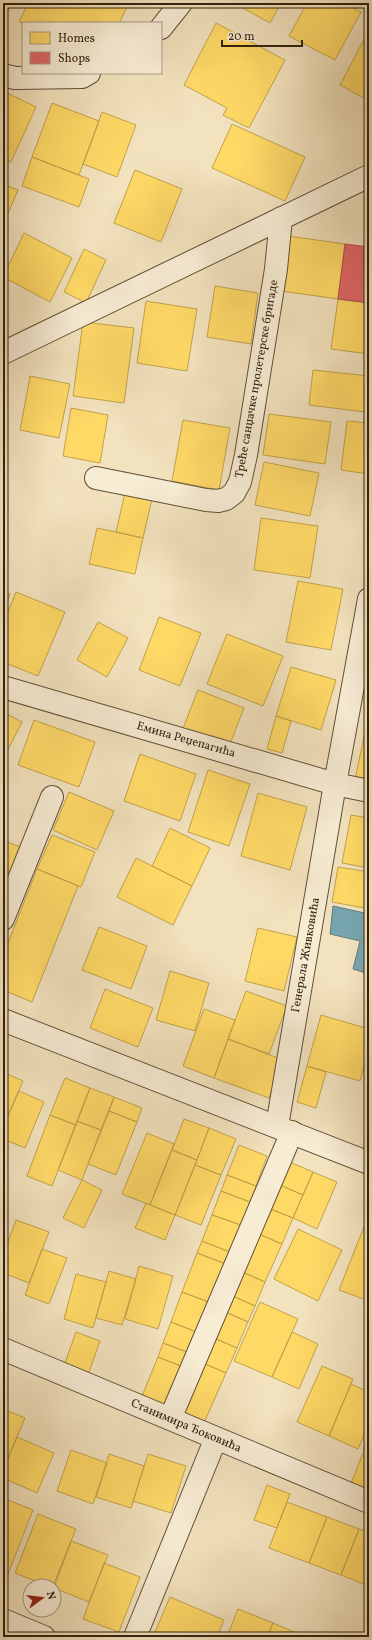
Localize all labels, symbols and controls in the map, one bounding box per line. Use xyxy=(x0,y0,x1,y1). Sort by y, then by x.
legend xyxy=(22,22,162,74)
scale bar xyxy=(222,22,302,48)
text: 20 m xyxy=(228,29,255,45)
text: Homes xyxy=(58,31,95,47)
text: Shops xyxy=(58,51,90,67)
street label: Треће санџачке пролетерске бригаде xyxy=(232,278,282,479)
street label: Емина Реџепагића xyxy=(135,718,237,762)
street label: Генерала Живковића xyxy=(288,896,324,1014)
street label: Станимира Ђоковића xyxy=(128,1395,244,1457)
north arrow xyxy=(22,1578,62,1618)
text: N xyxy=(42,1590,58,1602)

